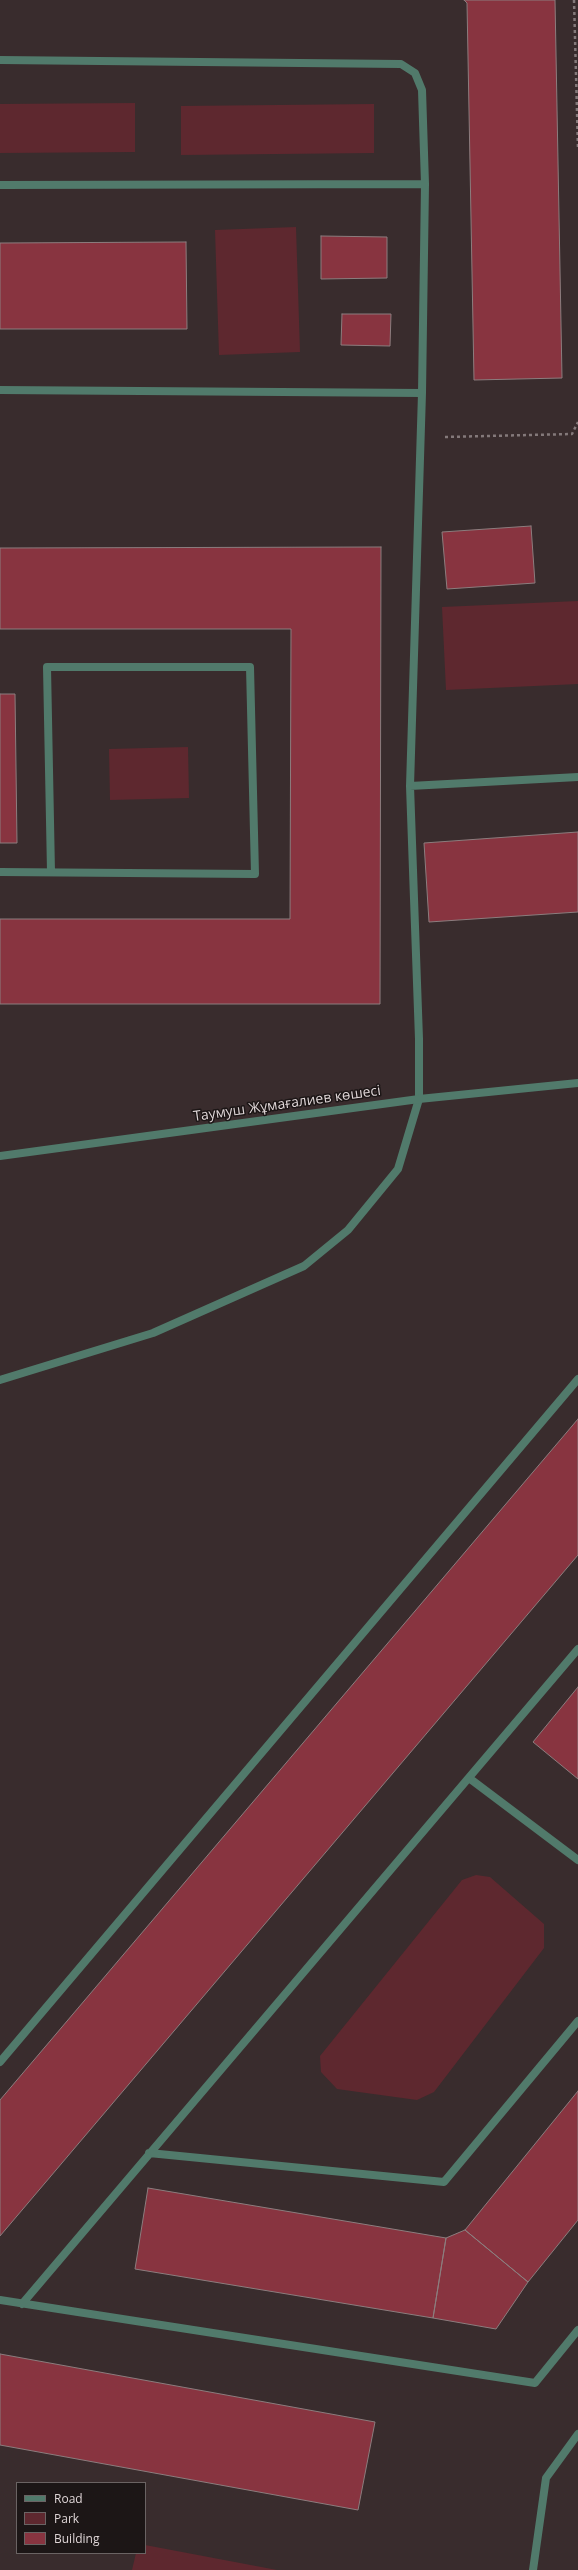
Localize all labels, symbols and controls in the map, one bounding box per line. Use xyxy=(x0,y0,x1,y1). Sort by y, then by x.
street label: Таумуш Жұмағалиев көшесі xyxy=(192,1083,382,1125)
legend xyxy=(16,2482,146,2554)
text: Road xyxy=(54,2490,83,2507)
text: Park xyxy=(54,2510,79,2527)
text: Building xyxy=(54,2530,99,2547)

